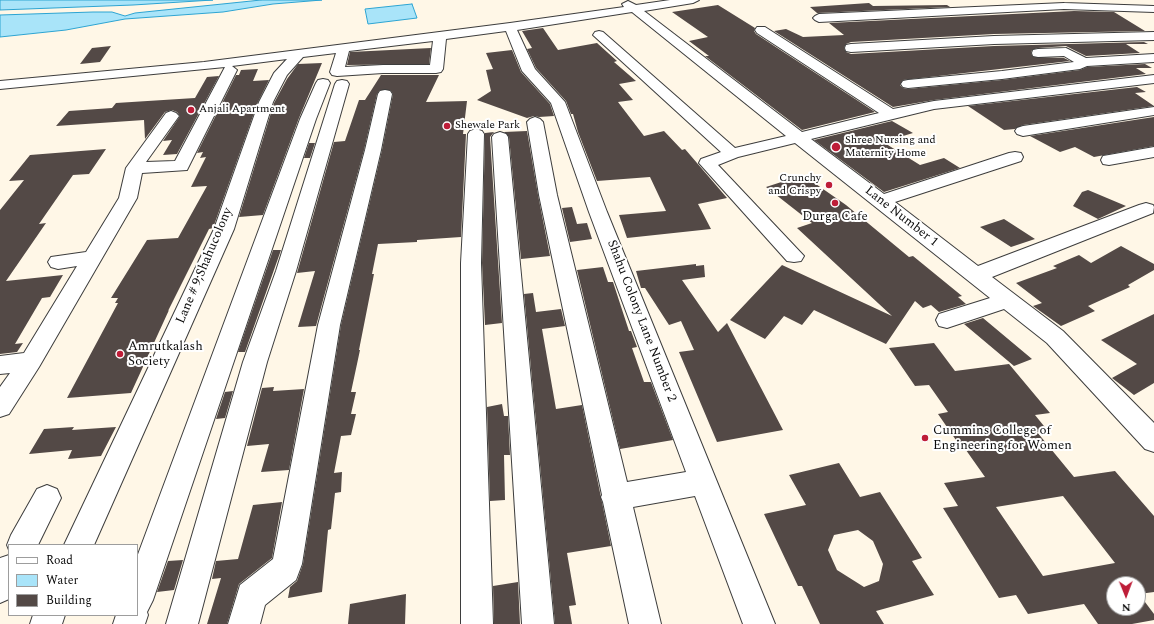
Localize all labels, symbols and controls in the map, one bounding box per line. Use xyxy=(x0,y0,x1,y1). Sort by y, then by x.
place label: Anjali Apartment xyxy=(199,103,285,117)
marker: Anjali Apartment xyxy=(186,105,196,115)
place label: Shewale Park xyxy=(455,119,520,133)
marker: Shewale Park xyxy=(442,121,452,131)
place label: Shree Nursing and Maternity Home xyxy=(845,134,936,160)
marker: Shree Nursing and Maternity Home xyxy=(830,141,842,153)
place label: Crunchy and Crispy xyxy=(768,172,821,198)
marker: Crunchy and Crispy xyxy=(824,180,834,190)
street label: Lane Number 1 xyxy=(861,183,941,251)
marker: Durga Cafe xyxy=(830,198,840,208)
street label: Lane # 9;Shahucolony xyxy=(173,206,237,326)
place label: Durga Cafe xyxy=(802,209,868,225)
street label: Shahu Colony Lane Number 2 xyxy=(603,238,679,404)
place label: Amrutkalash Society xyxy=(128,339,203,370)
marker: Amrutkalash Society xyxy=(115,349,125,359)
place label: Cummins College of Engineering for Women xyxy=(933,423,1072,454)
marker: Cummins College of Engineering for Women xyxy=(920,433,930,443)
legend xyxy=(8,544,138,616)
text: Road xyxy=(46,551,73,570)
text: Water xyxy=(46,571,78,590)
north arrow xyxy=(1106,576,1146,616)
text: Building xyxy=(46,591,92,610)
text: N xyxy=(1122,599,1131,616)

